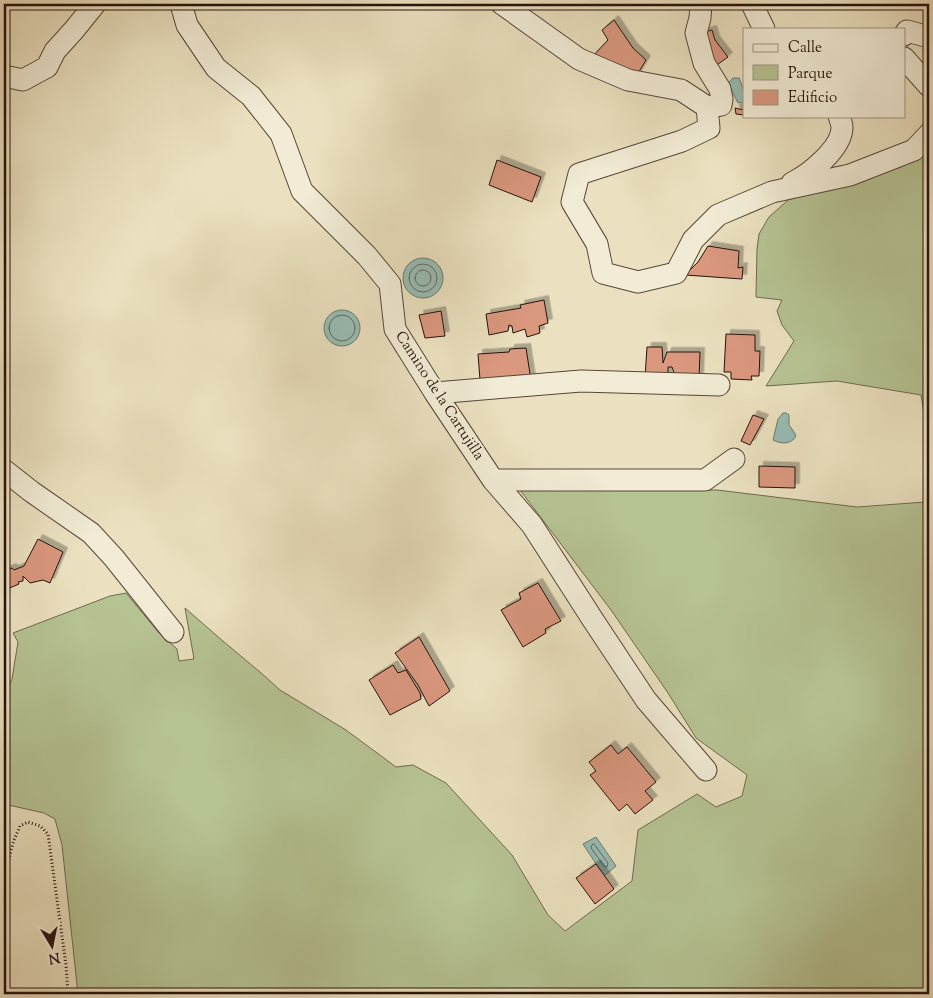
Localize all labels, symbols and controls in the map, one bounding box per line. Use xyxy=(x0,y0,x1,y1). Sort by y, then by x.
legend xyxy=(743,28,906,118)
text: Calle xyxy=(788,38,822,59)
text: Parque xyxy=(788,64,832,85)
text: Edificio xyxy=(788,88,837,109)
street label: Camino de la Cartujilla xyxy=(389,327,489,465)
north arrow xyxy=(28,920,78,970)
text: N xyxy=(47,946,61,968)

